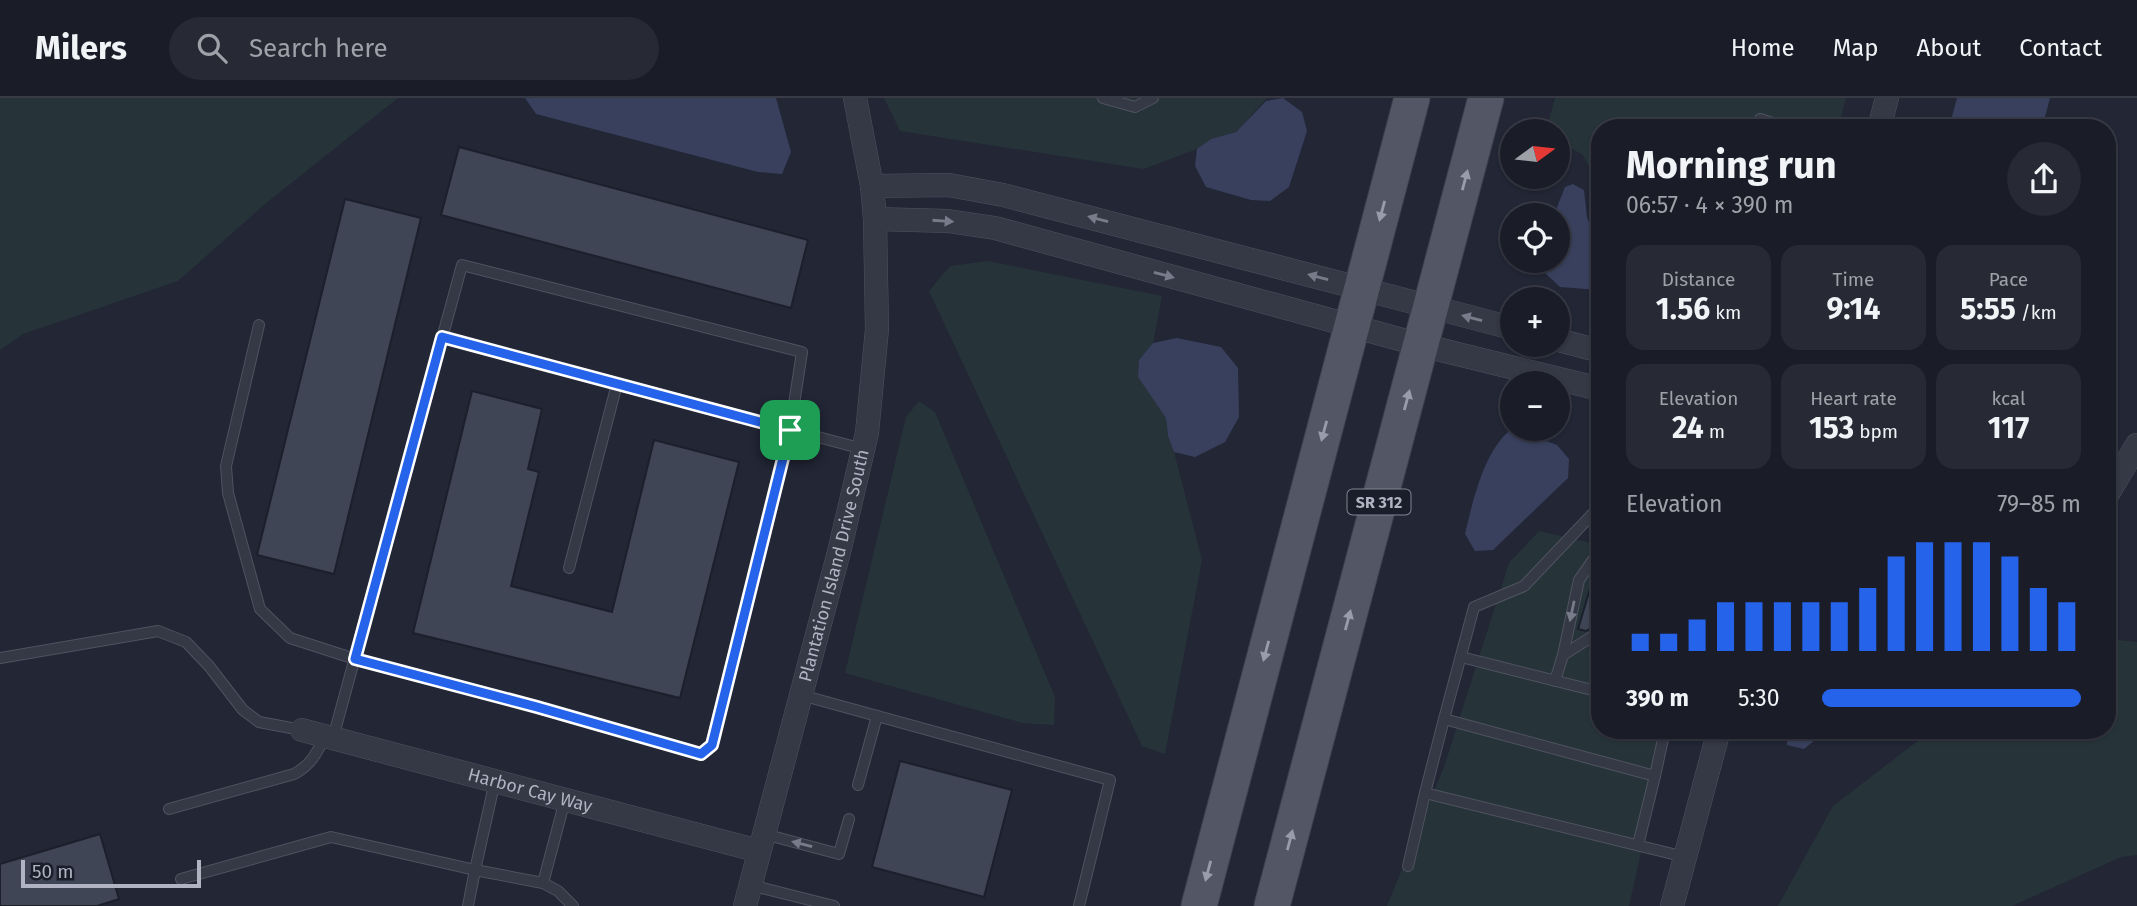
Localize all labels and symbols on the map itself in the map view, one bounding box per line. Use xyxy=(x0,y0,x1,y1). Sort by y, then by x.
north arrow xyxy=(1500,119,1570,189)
one-way arrow xyxy=(1460,169,1470,190)
one-way arrow xyxy=(1376,201,1387,223)
one-way arrow xyxy=(1087,214,1108,224)
one-way arrow xyxy=(933,216,955,227)
one-way arrow xyxy=(1154,270,1175,280)
one-way arrow xyxy=(1307,271,1329,282)
one-way arrow xyxy=(1461,312,1482,322)
one-way arrow xyxy=(1402,389,1412,410)
pin xyxy=(760,400,820,460)
one-way arrow xyxy=(1318,420,1329,442)
street label: Plantation Island Drive South xyxy=(794,447,874,684)
road number: SR 312 xyxy=(1348,490,1410,514)
one-way arrow xyxy=(1567,600,1578,622)
one-way arrow xyxy=(1343,609,1354,631)
one-way arrow xyxy=(1260,640,1271,662)
street label: Harbor Cay Way xyxy=(466,763,595,817)
one-way arrow xyxy=(1285,829,1296,851)
one-way arrow xyxy=(791,838,813,849)
scale bar xyxy=(21,857,201,889)
one-way arrow xyxy=(1202,860,1213,882)

